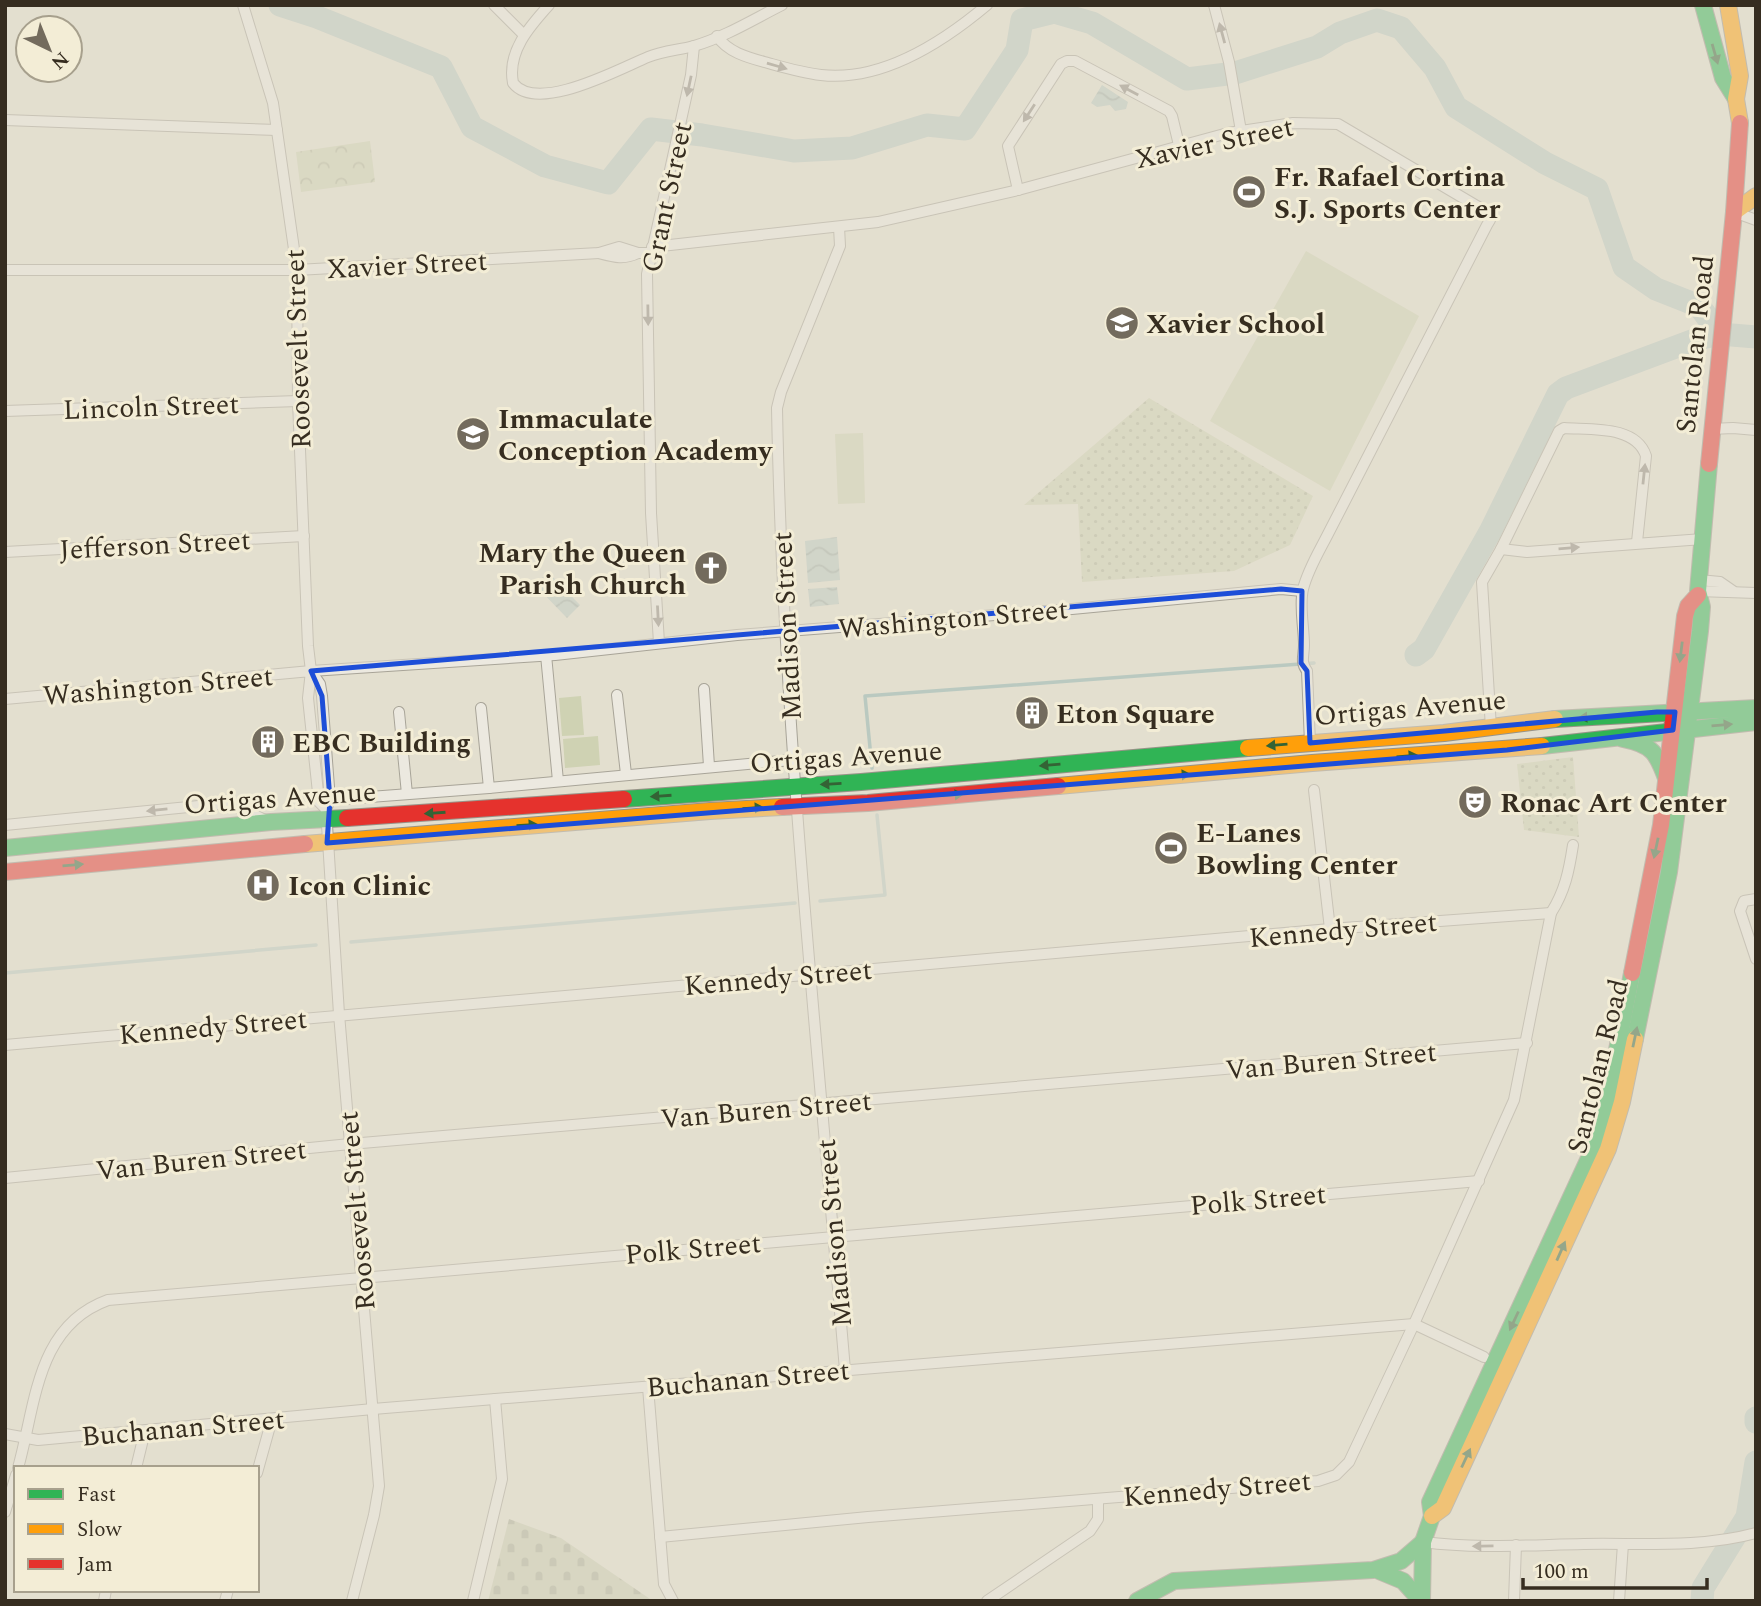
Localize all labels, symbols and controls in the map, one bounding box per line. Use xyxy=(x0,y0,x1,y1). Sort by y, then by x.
north arrow xyxy=(14,14,84,84)
one-way arrow xyxy=(1216,22,1227,44)
text: N xyxy=(44,44,75,76)
one-way arrow xyxy=(1711,44,1721,65)
one-way arrow xyxy=(766,61,787,71)
one-way arrow xyxy=(683,75,694,97)
one-way arrow xyxy=(1119,84,1139,96)
one-way arrow xyxy=(1023,103,1036,123)
street label: Xavier Street xyxy=(1131,106,1298,181)
street label: Grant Street xyxy=(631,118,704,277)
place label: Fr. Rafael Cortina S.J. Sports Center xyxy=(1274,156,1506,231)
sports icon: Fr. Rafael Cortina S.J. Sports Center xyxy=(1230,173,1268,211)
street label: Xavier Street xyxy=(325,240,489,291)
street label: Roosevelt Street xyxy=(274,248,323,450)
street label: Santolan Road xyxy=(1665,253,1726,435)
place label: Xavier School xyxy=(1146,303,1325,346)
school or university icon: Xavier School xyxy=(1103,304,1141,342)
one-way arrow xyxy=(642,305,654,327)
street label: Lincoln Street xyxy=(62,383,240,432)
place label: Immaculate Conception Academy xyxy=(498,398,773,473)
school or university icon: Immaculate Conception Academy xyxy=(454,415,492,453)
one-way arrow xyxy=(1639,463,1650,485)
street label: Jefferson Street xyxy=(58,519,252,572)
street label: Madison Street xyxy=(761,530,814,721)
place label: Mary the Queen Parish Church xyxy=(478,532,686,607)
one-way arrow xyxy=(1558,542,1580,553)
church icon: Mary the Queen Parish Church xyxy=(692,549,730,587)
street label: Washington Street xyxy=(836,588,1070,651)
one-way arrow xyxy=(652,605,663,627)
one-way arrow xyxy=(1675,641,1686,663)
street label: Washington Street xyxy=(41,655,275,718)
street label: Ortigas Avenue xyxy=(1312,679,1508,738)
place label: Eton Square xyxy=(1056,693,1215,736)
building icon: Eton Square xyxy=(1013,694,1051,732)
one-way arrow xyxy=(1577,712,1599,723)
one-way arrow xyxy=(1711,719,1733,730)
place label: EBC Building xyxy=(292,722,471,765)
building icon: EBC Building xyxy=(249,723,287,761)
street label: Ortigas Avenue xyxy=(749,729,944,786)
one-way arrow xyxy=(1265,740,1287,751)
one-way arrow xyxy=(1396,750,1418,761)
one-way arrow xyxy=(1039,760,1061,771)
one-way arrow xyxy=(1169,769,1191,780)
street label: Ortigas Avenue xyxy=(183,770,378,827)
one-way arrow xyxy=(820,779,842,790)
place label: Ronac Art Center xyxy=(1500,782,1727,825)
theatre icon: Ronac Art Center xyxy=(1456,783,1494,821)
one-way arrow xyxy=(942,789,964,800)
one-way arrow xyxy=(650,791,672,802)
one-way arrow xyxy=(742,802,764,813)
one-way arrow xyxy=(146,805,168,816)
one-way arrow xyxy=(423,808,445,819)
place label: E-Lanes Bowling Center xyxy=(1196,812,1397,887)
one-way arrow xyxy=(516,819,538,830)
sports icon: E-Lanes Bowling Center xyxy=(1152,829,1190,867)
one-way arrow xyxy=(1650,837,1661,859)
one-way arrow xyxy=(62,859,84,870)
place label: Icon Clinic xyxy=(288,865,431,908)
hospital icon: Icon Clinic xyxy=(244,866,282,904)
street label: Kennedy Street xyxy=(1247,901,1439,960)
street label: Kennedy Street xyxy=(682,949,874,1008)
street label: Santolan Road xyxy=(1556,974,1641,1158)
street label: Kennedy Street xyxy=(117,998,309,1057)
one-way arrow xyxy=(1629,1026,1640,1048)
street label: Van Buren Street xyxy=(1224,1031,1439,1092)
street label: Van Buren Street xyxy=(659,1080,874,1141)
street label: Roosevelt Street xyxy=(327,1109,388,1312)
street label: Van Buren Street xyxy=(94,1128,309,1193)
street label: Madison Street xyxy=(805,1137,864,1329)
street label: Polk Street xyxy=(1188,1173,1328,1228)
street label: Polk Street xyxy=(623,1222,763,1277)
one-way arrow xyxy=(1556,1241,1567,1262)
one-way arrow xyxy=(1508,1311,1520,1331)
street label: Buchanan Street xyxy=(645,1349,852,1410)
street label: Buchanan Street xyxy=(80,1398,287,1459)
one-way arrow xyxy=(1460,1448,1472,1468)
street label: Kennedy Street xyxy=(1121,1460,1313,1519)
legend xyxy=(14,1466,259,1592)
text: Fast xyxy=(77,1479,116,1511)
text: Slow xyxy=(77,1514,123,1546)
one-way arrow xyxy=(1472,1541,1494,1552)
scale bar xyxy=(1523,1546,1707,1590)
text: Jam xyxy=(77,1549,113,1581)
text: 100 m xyxy=(1534,1556,1589,1588)

